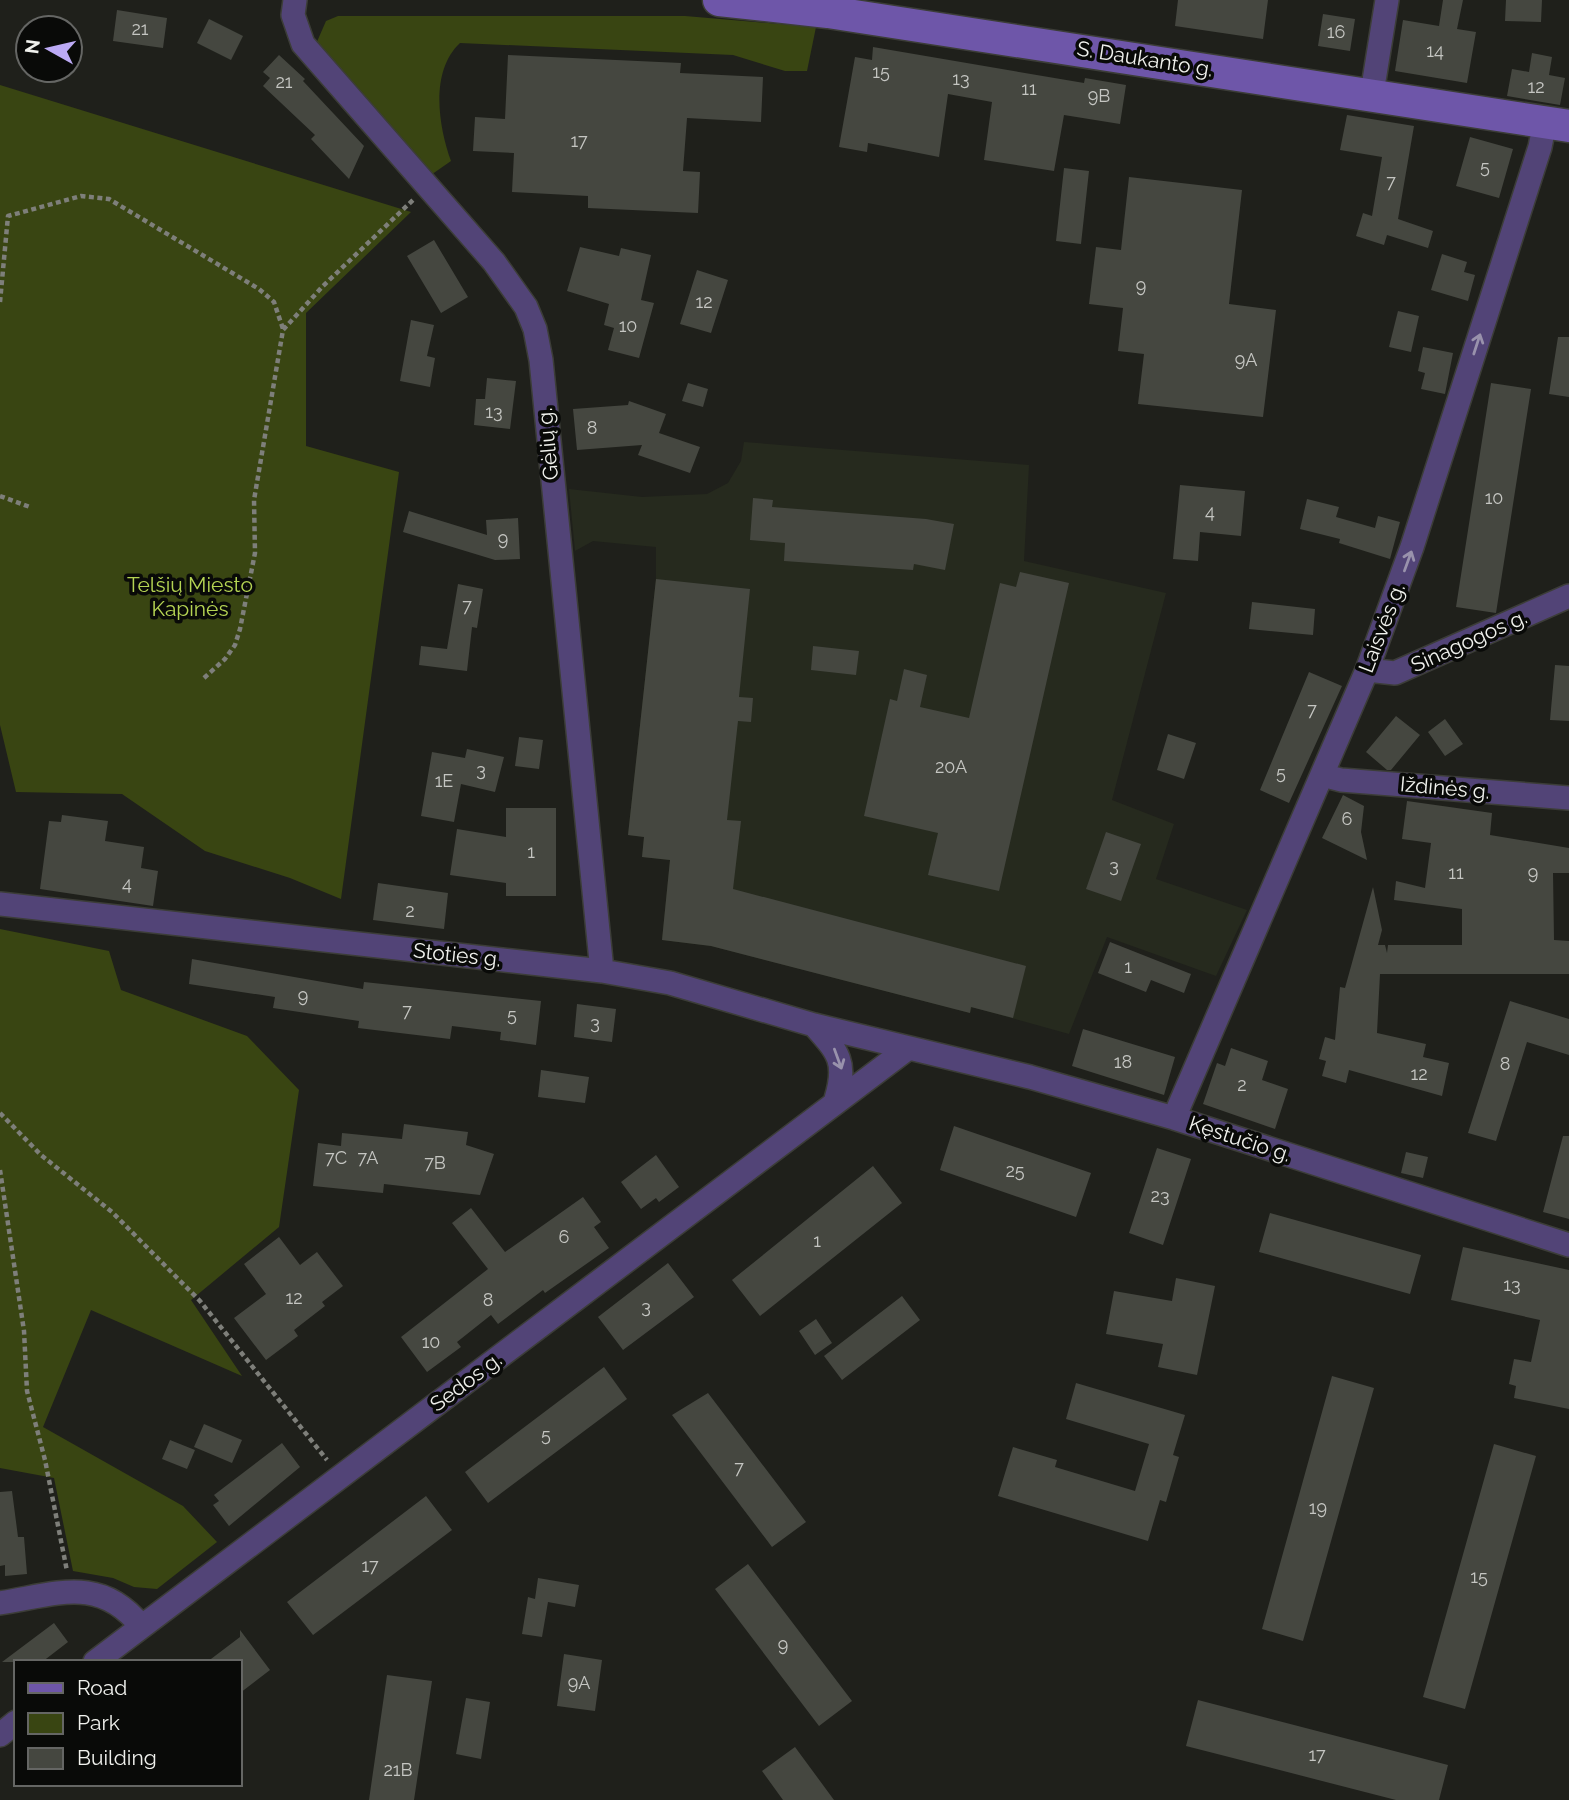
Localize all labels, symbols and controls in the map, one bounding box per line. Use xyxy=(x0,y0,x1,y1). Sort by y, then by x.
north arrow xyxy=(14,14,84,84)
house number: 21 xyxy=(131,18,149,39)
house number: 16 xyxy=(1327,21,1345,42)
street label: S. Daukanto g. xyxy=(1075,35,1215,82)
text: N xyxy=(20,38,44,55)
house number: 14 xyxy=(1426,40,1444,61)
house number: 15 xyxy=(872,61,890,82)
house number: 13 xyxy=(952,68,970,89)
house number: 21 xyxy=(275,71,293,92)
house number: 12 xyxy=(1527,76,1545,97)
house number: 11 xyxy=(1021,78,1037,99)
house number: 9B xyxy=(1088,85,1110,106)
house number: 17 xyxy=(570,130,588,151)
house number: 5 xyxy=(1480,156,1490,177)
house number: 7 xyxy=(1386,171,1396,192)
house number: 9 xyxy=(1136,275,1146,296)
house number: 12 xyxy=(695,291,713,312)
house number: 10 xyxy=(619,315,637,336)
one-way arrow xyxy=(1471,333,1484,355)
house number: 9A xyxy=(1235,349,1257,370)
house number: 13 xyxy=(485,401,503,422)
street label: Gėlių g. xyxy=(532,407,563,481)
house number: 8 xyxy=(587,417,597,438)
house number: 10 xyxy=(1485,487,1503,508)
house number: 4 xyxy=(1205,501,1215,522)
house number: 9 xyxy=(498,528,508,549)
one-way arrow xyxy=(1402,550,1415,572)
park label: Telšių Miesto Kapinės xyxy=(127,572,253,621)
street label: Laisvės g. xyxy=(1353,580,1410,676)
house number: 7 xyxy=(462,595,472,616)
street label: Sinagogos g. xyxy=(1407,604,1531,677)
house number: 7 xyxy=(1307,699,1317,720)
house number: 20A xyxy=(935,756,967,777)
house number: 3 xyxy=(476,759,486,780)
house number: 5 xyxy=(1276,762,1286,783)
house number: 1E xyxy=(435,770,453,791)
street label: Iždinės g. xyxy=(1399,771,1491,804)
house number: 6 xyxy=(1342,808,1353,829)
house number: 1 xyxy=(527,841,535,862)
house number: 3 xyxy=(1109,855,1119,876)
house number: 11 xyxy=(1448,862,1464,883)
house number: 9 xyxy=(1528,862,1538,883)
house number: 4 xyxy=(122,873,132,894)
house number: 2 xyxy=(405,900,415,921)
street label: Stoties g. xyxy=(412,937,502,972)
house number: 1 xyxy=(1124,956,1132,977)
house number: 9 xyxy=(298,985,308,1006)
house number: 7 xyxy=(402,1000,412,1021)
house number: 5 xyxy=(507,1004,517,1025)
house number: 3 xyxy=(590,1012,600,1033)
one-way arrow xyxy=(833,1048,845,1069)
house number: 18 xyxy=(1114,1051,1132,1072)
house number: 8 xyxy=(1500,1053,1510,1074)
house number: 12 xyxy=(1410,1063,1428,1084)
house number: 2 xyxy=(1237,1074,1247,1095)
street label: Kęstučio g. xyxy=(1186,1110,1294,1167)
house number: 7C xyxy=(325,1147,347,1168)
house number: 7A xyxy=(358,1147,379,1168)
house number: 7B xyxy=(424,1152,446,1173)
house number: 25 xyxy=(1005,1160,1025,1181)
house number: 23 xyxy=(1151,1185,1170,1206)
house number: 6 xyxy=(559,1226,570,1247)
house number: 1 xyxy=(813,1230,821,1251)
house number: 13 xyxy=(1503,1274,1521,1295)
house number: 12 xyxy=(285,1287,303,1308)
house number: 8 xyxy=(483,1289,493,1310)
house number: 3 xyxy=(641,1296,651,1317)
house number: 10 xyxy=(422,1331,440,1352)
street label: Sedos g. xyxy=(425,1347,506,1417)
house number: 5 xyxy=(541,1424,551,1445)
house number: 7 xyxy=(734,1457,744,1478)
house number: 19 xyxy=(1309,1497,1327,1518)
house number: 17 xyxy=(361,1555,379,1576)
house number: 15 xyxy=(1470,1566,1488,1587)
house number: 9 xyxy=(778,1634,788,1655)
legend xyxy=(14,1660,242,1786)
house number: 9A xyxy=(568,1672,590,1693)
text: Road xyxy=(77,1675,127,1700)
text: Park xyxy=(77,1710,120,1735)
house number: 17 xyxy=(1308,1744,1326,1765)
text: Building xyxy=(77,1745,157,1770)
house number: 21B xyxy=(383,1759,413,1780)

